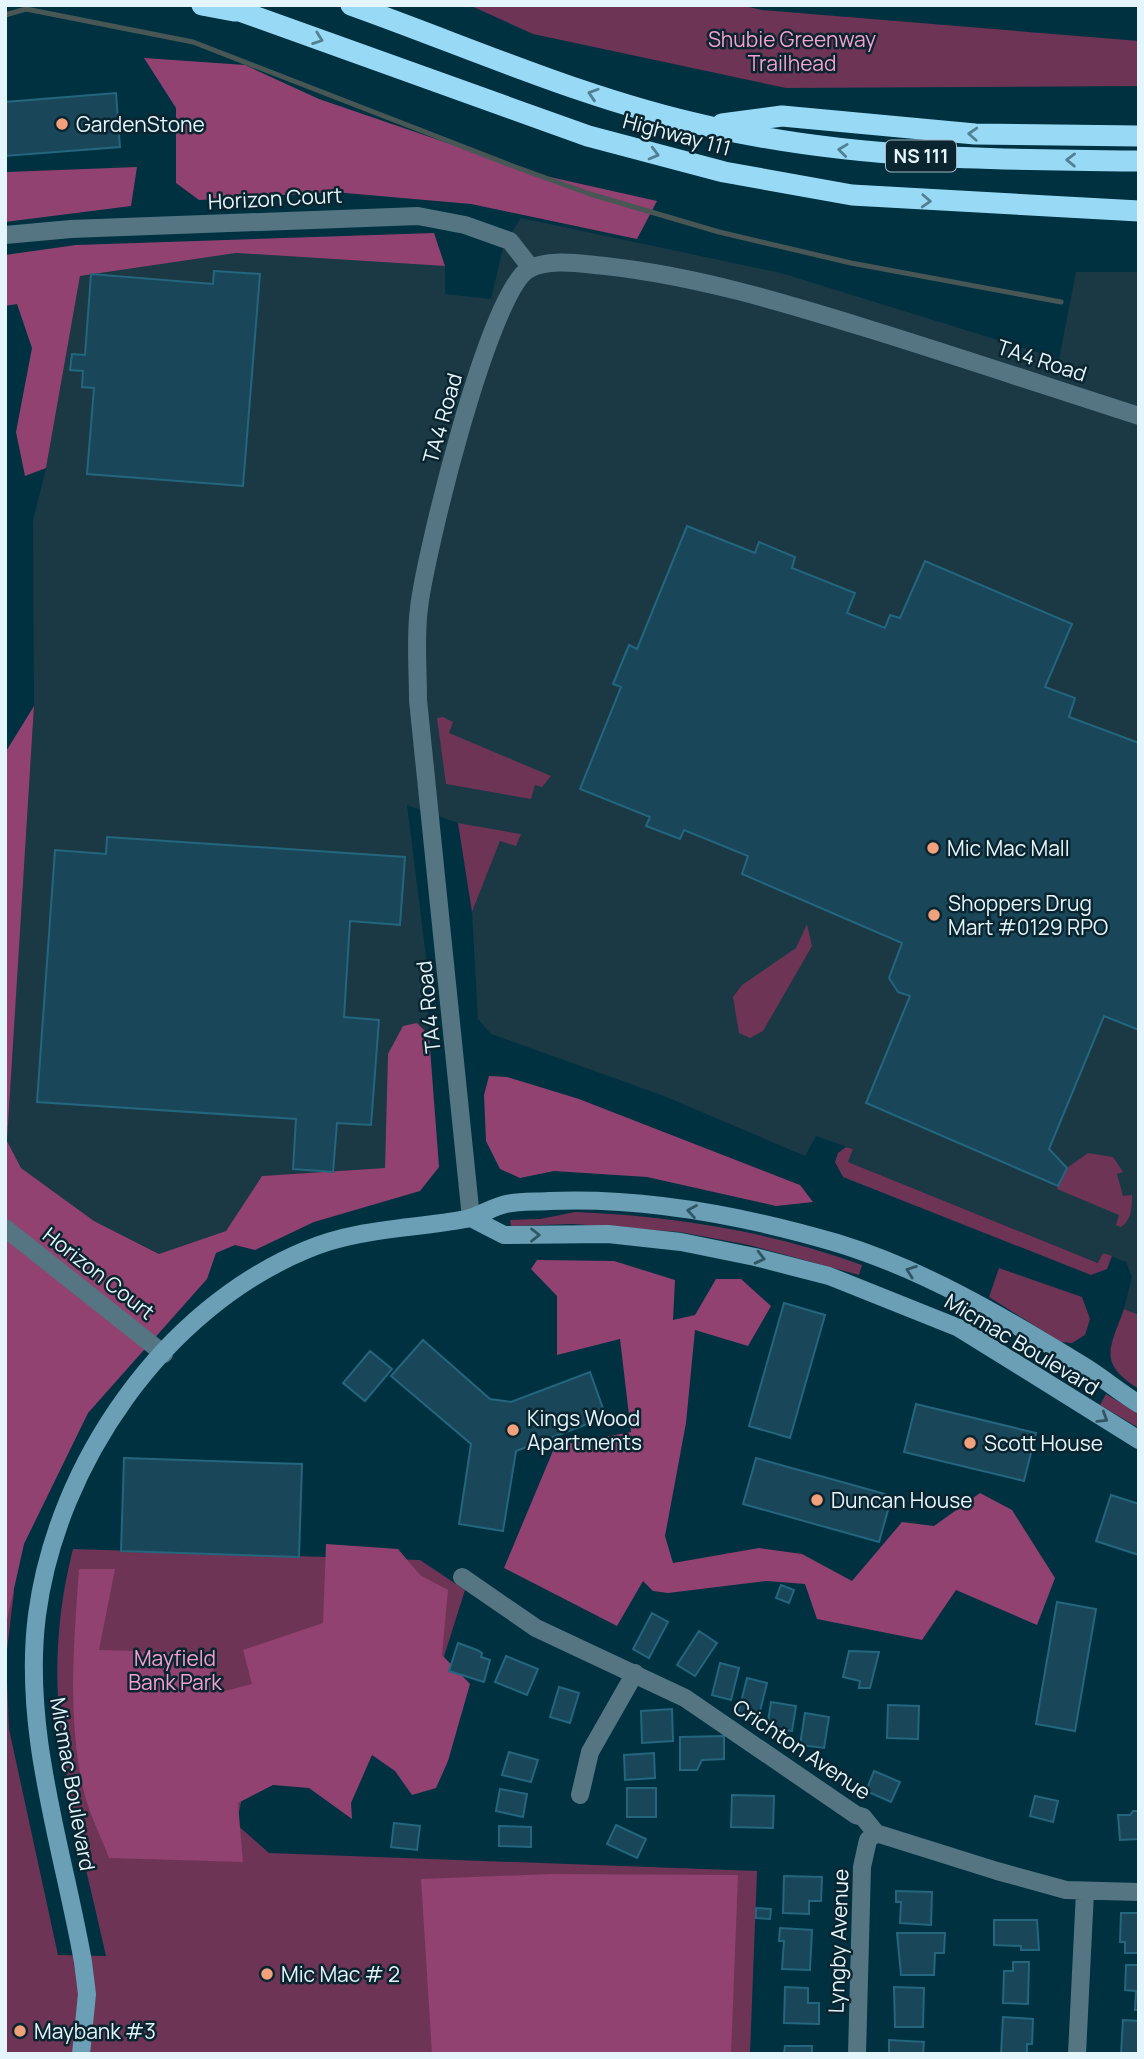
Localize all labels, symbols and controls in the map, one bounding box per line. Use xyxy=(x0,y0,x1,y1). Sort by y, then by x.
park label: Shubie Greenway Trailhead xyxy=(708,25,876,77)
one-way arrow xyxy=(311,31,323,45)
one-way arrow xyxy=(588,87,600,102)
street label: Highway 111 xyxy=(620,106,734,162)
place label: GardenStone xyxy=(76,110,205,138)
marker: GardenStone xyxy=(54,116,70,132)
one-way arrow xyxy=(967,126,978,141)
road number: NS 111 xyxy=(886,140,956,172)
one-way arrow xyxy=(838,142,849,157)
one-way arrow xyxy=(648,146,660,160)
one-way arrow xyxy=(1065,153,1076,168)
street label: Horizon Court xyxy=(207,180,343,216)
one-way arrow xyxy=(921,193,932,208)
street label: TA4 Road xyxy=(994,332,1090,388)
street label: TA4 Road xyxy=(416,370,468,466)
place label: Mic Mac Mall xyxy=(947,834,1070,862)
marker: Mic Mac Mall xyxy=(925,840,941,856)
place label: Shoppers Drug Mart #0129 RPO xyxy=(948,889,1108,941)
marker: Shoppers Drug Mart #0129 RPO xyxy=(926,907,942,923)
street label: TA4 Road xyxy=(409,960,447,1054)
one-way arrow xyxy=(686,1204,698,1219)
street label: Horizon Court xyxy=(37,1221,161,1325)
one-way arrow xyxy=(530,1227,541,1242)
one-way arrow xyxy=(754,1250,766,1264)
one-way arrow xyxy=(906,1265,918,1279)
street label: Micmac Boulevard xyxy=(940,1287,1104,1401)
place label: Kings Wood Apartments xyxy=(527,1404,642,1456)
one-way arrow xyxy=(1096,1410,1109,1423)
marker: Kings Wood Apartments xyxy=(505,1422,521,1438)
place label: Scott House xyxy=(984,1429,1103,1457)
marker: Scott House xyxy=(962,1435,978,1451)
place label: Duncan House xyxy=(831,1486,972,1514)
marker: Duncan House xyxy=(809,1492,825,1508)
park label: Mayfield Bank Park xyxy=(128,1644,222,1696)
street label: Crichton Avenue xyxy=(728,1692,876,1806)
street label: Micmac Boulevard xyxy=(44,1695,102,1873)
street label: Lyngby Avenue xyxy=(821,1868,855,2014)
place label: Mic Mac # 2 xyxy=(281,1960,400,1988)
marker: Mic Mac # 2 xyxy=(259,1966,275,1982)
place label: Maybank #3 xyxy=(34,2017,156,2045)
marker: Maybank #3 xyxy=(12,2023,28,2039)

